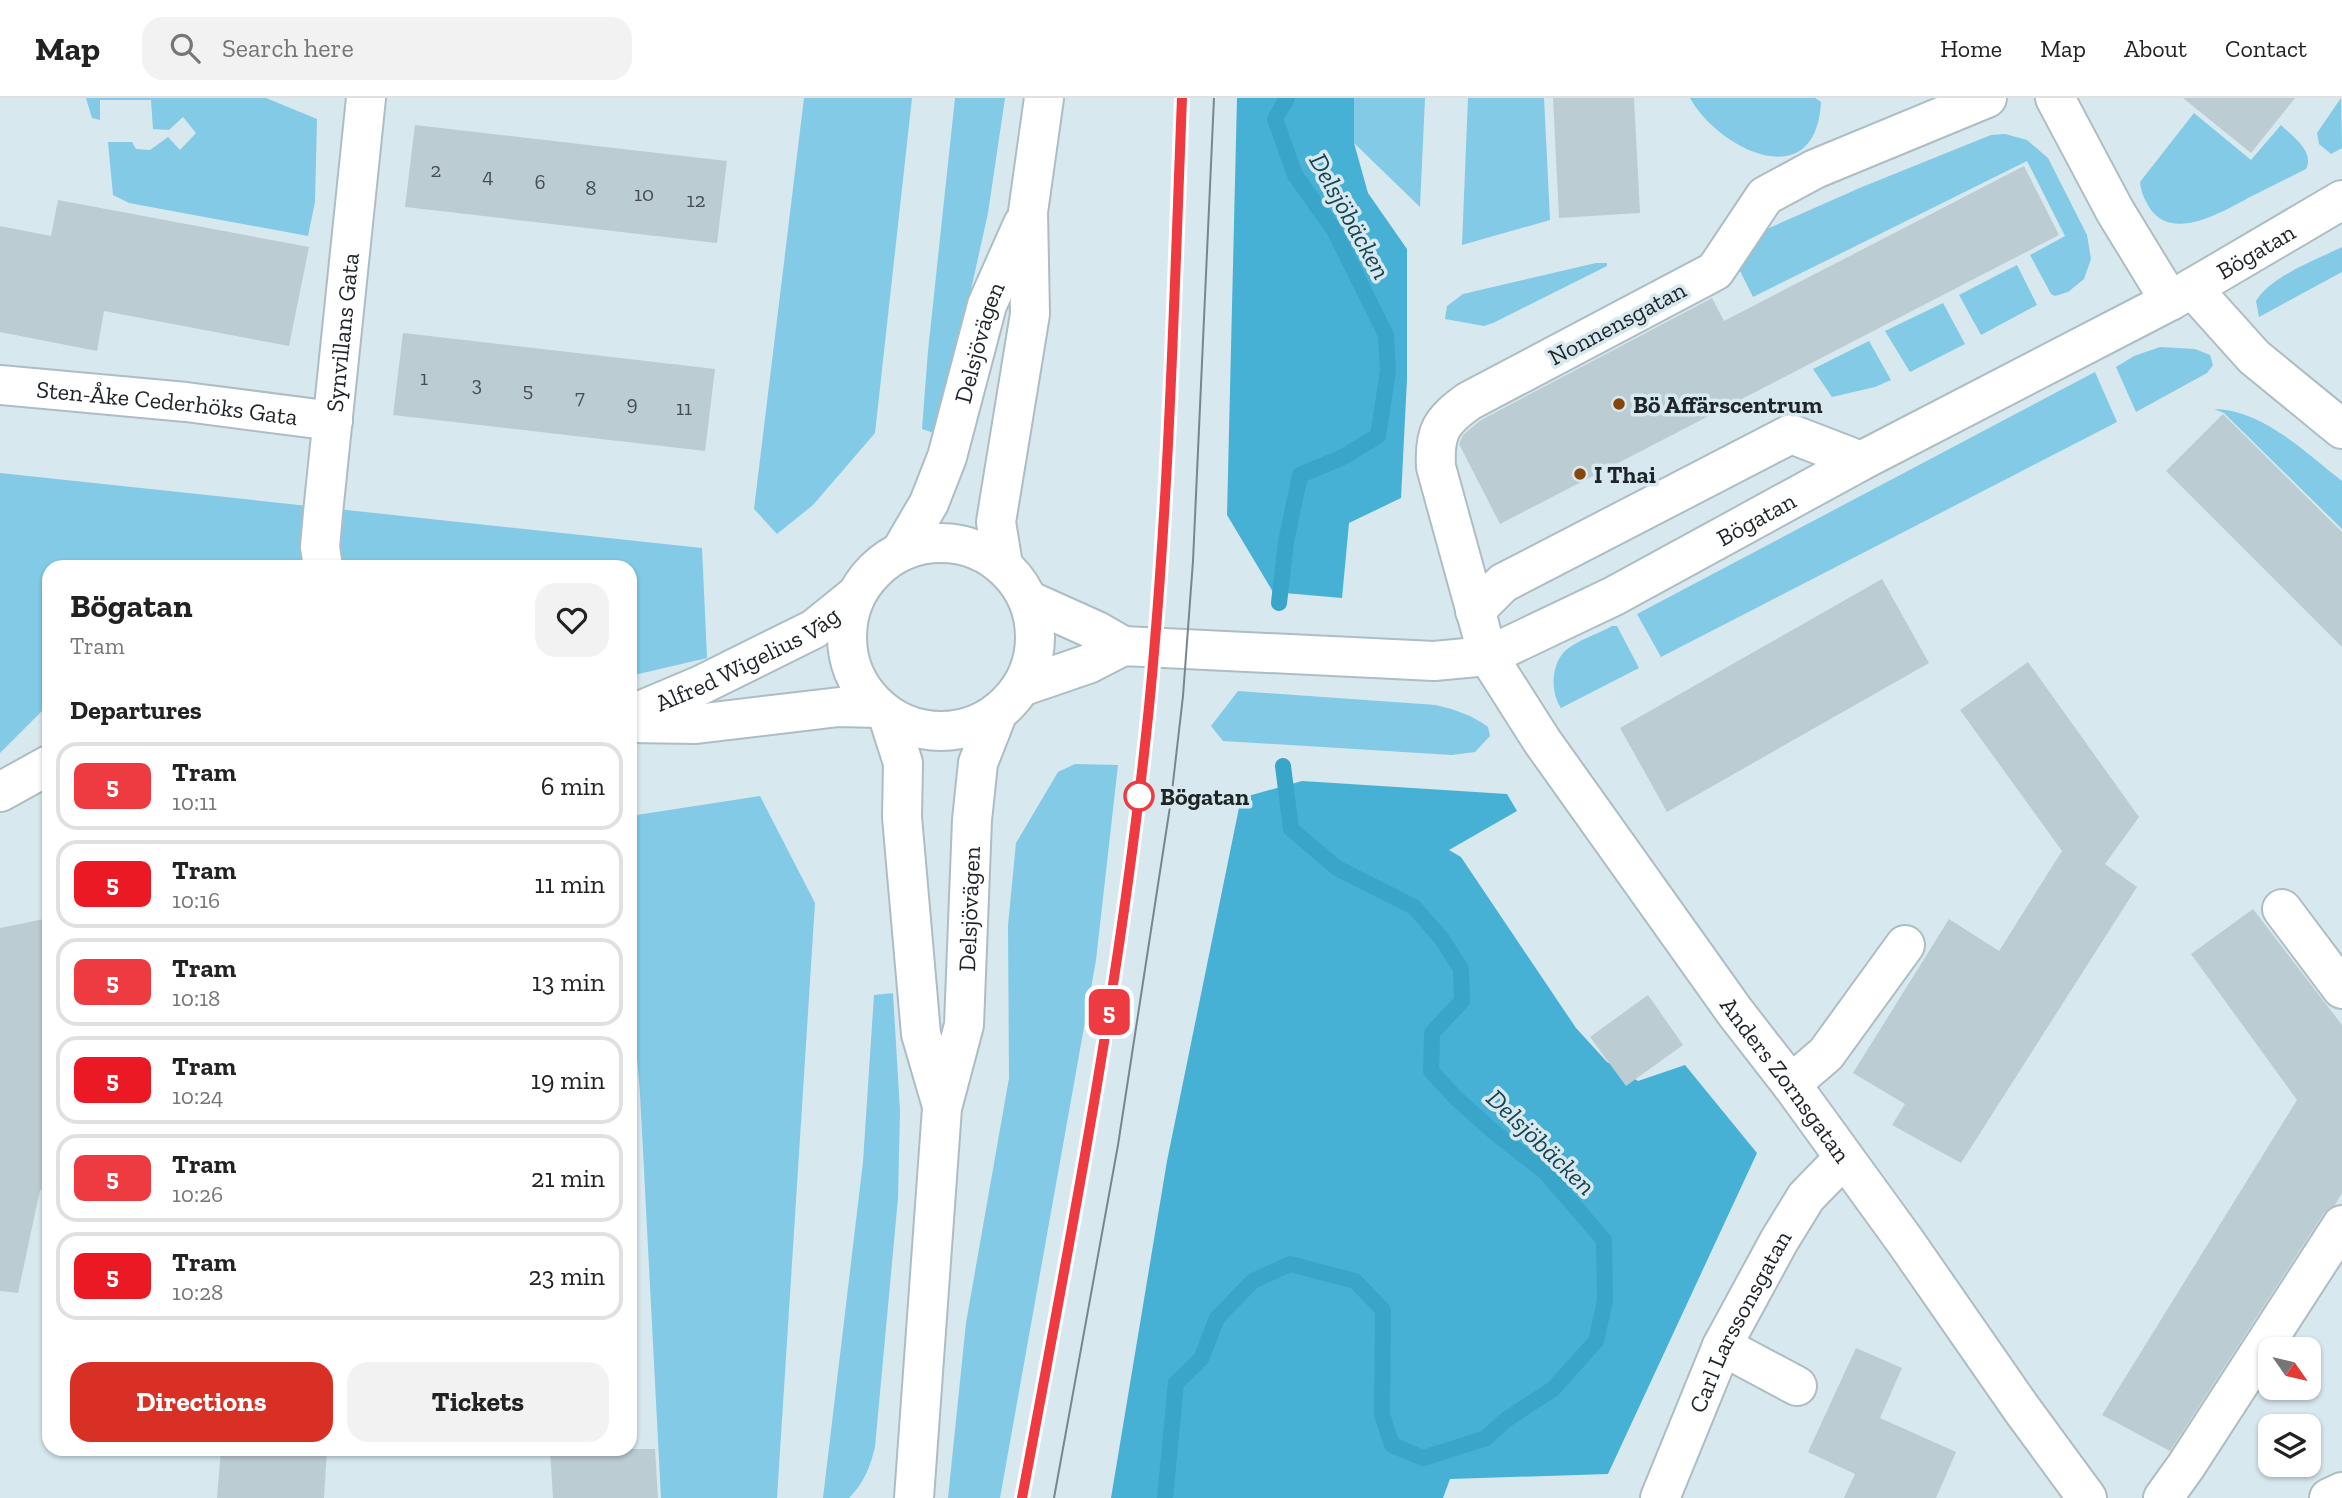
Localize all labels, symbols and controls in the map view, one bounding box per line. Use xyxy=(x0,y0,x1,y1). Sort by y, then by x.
search box xyxy=(142,17,632,80)
text: Map xyxy=(35,29,100,68)
icon: search xyxy=(166,29,204,67)
text: Search here xyxy=(222,32,354,64)
text: Home xyxy=(1940,34,2002,63)
text: Map xyxy=(2040,34,2086,63)
text: About xyxy=(2124,34,2187,63)
text: Contact xyxy=(2225,34,2307,63)
water label: Delsjöbäcken xyxy=(1302,147,1398,285)
house number: 2 xyxy=(431,157,441,182)
house number: 4 xyxy=(482,163,494,188)
house number: 6 xyxy=(534,169,546,194)
house number: 8 xyxy=(585,175,597,200)
house number: 10 xyxy=(634,181,654,206)
house number: 12 xyxy=(687,187,705,212)
street label: Bögatan xyxy=(2211,216,2300,285)
street label: Synvillans Gata xyxy=(319,251,364,413)
street label: Nonnensgatan xyxy=(1543,275,1691,371)
street label: Delsjövägen xyxy=(947,277,1010,406)
house number: 1 xyxy=(420,365,428,390)
house number: 3 xyxy=(472,371,482,396)
street label: Sten-Åke Cederhöks Gata xyxy=(35,374,300,431)
house number: 5 xyxy=(523,377,533,402)
house number: 7 xyxy=(575,384,585,409)
house number: 9 xyxy=(626,390,638,415)
place label: Bö Affärscentrum xyxy=(1633,390,1822,419)
house number: 11 xyxy=(676,395,692,420)
marker: Bö Affärscentrum xyxy=(1611,396,1627,412)
place label: I Thai xyxy=(1594,460,1656,489)
marker: I Thai xyxy=(1572,466,1588,482)
street label: Bögatan xyxy=(1711,485,1801,552)
button: heart xyxy=(535,583,609,657)
text: Bögatan xyxy=(70,586,193,625)
street label: Alfred Wigelius Väg xyxy=(651,600,845,717)
text: Tram xyxy=(70,632,125,660)
text: Departures xyxy=(70,694,202,726)
text: Tram xyxy=(172,756,236,788)
text: 6 min xyxy=(541,770,605,802)
text: 5 xyxy=(106,771,119,800)
marker: Bögatan xyxy=(1124,781,1154,811)
place label: Bögatan xyxy=(1160,782,1249,811)
text: 10:11 xyxy=(172,788,217,816)
street label: Delsjövägen xyxy=(952,846,985,972)
text: Tram xyxy=(172,854,236,886)
text: 11 min xyxy=(534,868,605,900)
text: 5 xyxy=(106,869,119,898)
text: 10:16 xyxy=(172,886,220,914)
text: Tram xyxy=(172,952,236,984)
text: 13 min xyxy=(532,966,605,998)
text: 5 xyxy=(106,967,119,996)
text: 10:18 xyxy=(172,984,220,1012)
line badge: 5 xyxy=(1086,989,1132,1035)
street label: Anders Zornsgatan xyxy=(1714,991,1858,1168)
text: 5 xyxy=(1103,997,1115,1026)
text: Tram xyxy=(172,1050,236,1082)
text: 19 min xyxy=(531,1064,605,1096)
text: 5 xyxy=(106,1065,119,1094)
text: 10:24 xyxy=(172,1082,224,1110)
water label: Delsjöbäcken xyxy=(1480,1082,1602,1202)
text: Tram xyxy=(172,1148,236,1180)
text: 21 min xyxy=(531,1162,605,1194)
text: 5 xyxy=(106,1163,119,1192)
text: 10:26 xyxy=(172,1180,223,1208)
street label: Carl Larssonsgatan xyxy=(1682,1224,1797,1417)
text: Tram xyxy=(172,1246,236,1278)
text: 23 min xyxy=(528,1260,605,1292)
text: 5 xyxy=(106,1261,119,1290)
text: 10:28 xyxy=(172,1278,223,1306)
north arrow xyxy=(2258,1337,2320,1400)
map controls xyxy=(2258,1337,2321,1477)
button: Directions xyxy=(70,1362,333,1442)
button: Tickets xyxy=(347,1362,609,1442)
button: layers xyxy=(2258,1414,2321,1477)

